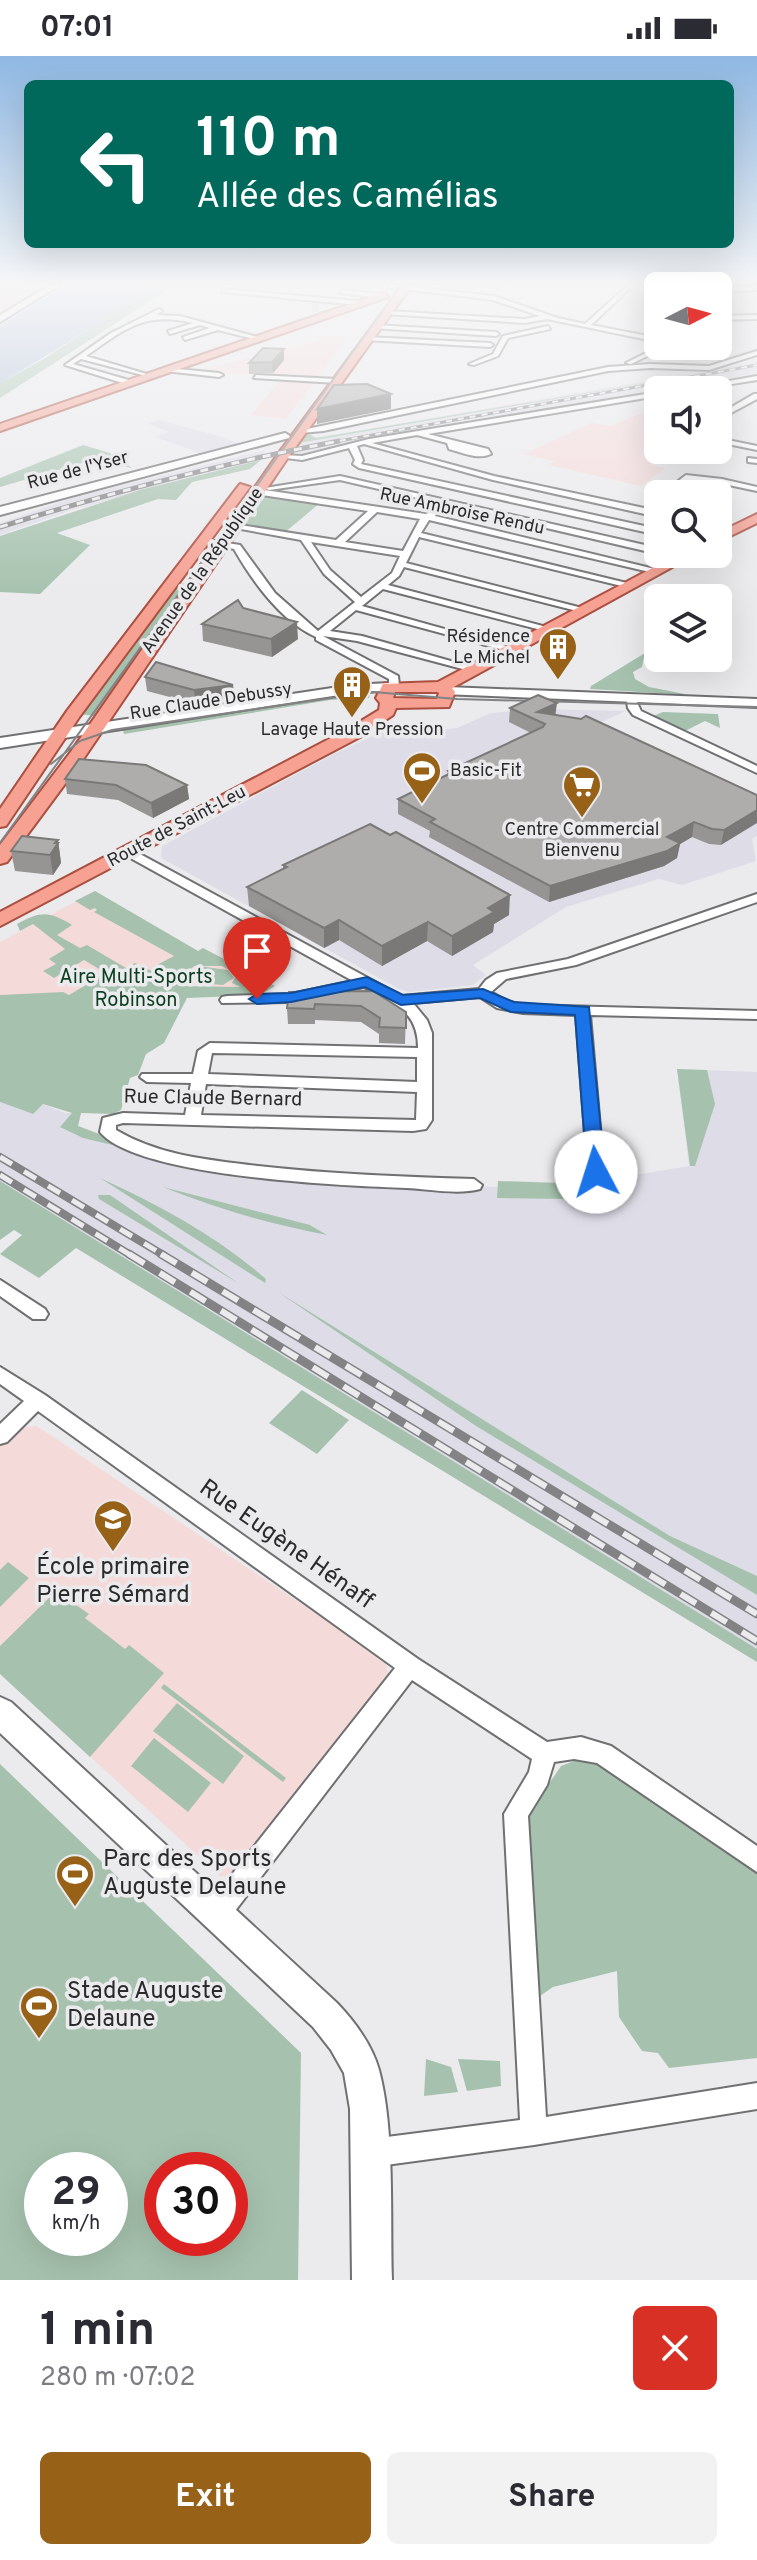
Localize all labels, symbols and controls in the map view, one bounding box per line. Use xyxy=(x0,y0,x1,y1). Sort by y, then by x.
text: 07:01 xyxy=(40,10,114,47)
text: 110 m xyxy=(196,106,341,176)
icon: left xyxy=(64,112,168,216)
text: Allée des Camélias xyxy=(196,175,499,221)
north arrow xyxy=(644,272,732,360)
map controls xyxy=(644,272,732,672)
button: sound xyxy=(644,376,732,464)
street label: Rue de l'Yser xyxy=(25,446,131,496)
button: search xyxy=(644,480,732,568)
street label: Avenue de la République xyxy=(137,483,269,659)
street label: Rue Ambroise Rendu xyxy=(378,483,546,541)
button: layers xyxy=(644,584,732,672)
place label: Résidence Le Michel xyxy=(447,626,530,670)
building icon: Résidence Le Michel xyxy=(537,626,579,681)
building icon: Lavage Haute Pression xyxy=(331,664,373,719)
street label: Rue Claude Debussy xyxy=(128,678,294,726)
place label: Lavage Haute Pression xyxy=(260,719,444,742)
sports icon: Basic-Fit xyxy=(401,750,443,805)
place label: Basic-Fit xyxy=(450,760,522,783)
supermarket icon: Centre Commercial Bienvenu xyxy=(561,764,603,819)
street label: Route de Saint-Leu xyxy=(104,781,250,873)
place label: Centre Commercial Bienvenu xyxy=(505,819,659,863)
pin xyxy=(223,917,291,999)
icon: arrive xyxy=(235,929,279,973)
park label: Aire Multi-Sports Robinson xyxy=(59,965,213,1014)
street label: Rue Claude Bernard xyxy=(123,1084,303,1114)
position arrow xyxy=(554,1130,638,1214)
street label: Rue Eugène Hénaff xyxy=(193,1473,379,1617)
school or university icon: École primaire Pierre Sémard xyxy=(92,1498,134,1553)
place label: École primaire Pierre Sémard xyxy=(36,1551,190,1611)
place label: Parc des Sports Auguste Delaune xyxy=(103,1845,286,1903)
sports icon: Parc des Sports Auguste Delaune xyxy=(54,1853,96,1908)
place label: Stade Auguste Delaune xyxy=(67,1977,223,2035)
sports icon: Stade Auguste Delaune xyxy=(18,1985,60,2040)
speed limit sign: 30 xyxy=(144,2152,248,2256)
text: 29 xyxy=(51,2169,101,2219)
text: km/h xyxy=(52,2211,100,2237)
text: 1 min xyxy=(40,2302,155,2362)
button: close xyxy=(633,2306,717,2390)
text: 280 m · 07:02 xyxy=(40,2362,195,2395)
button: Exit xyxy=(40,2452,371,2544)
button: Share xyxy=(387,2452,717,2544)

